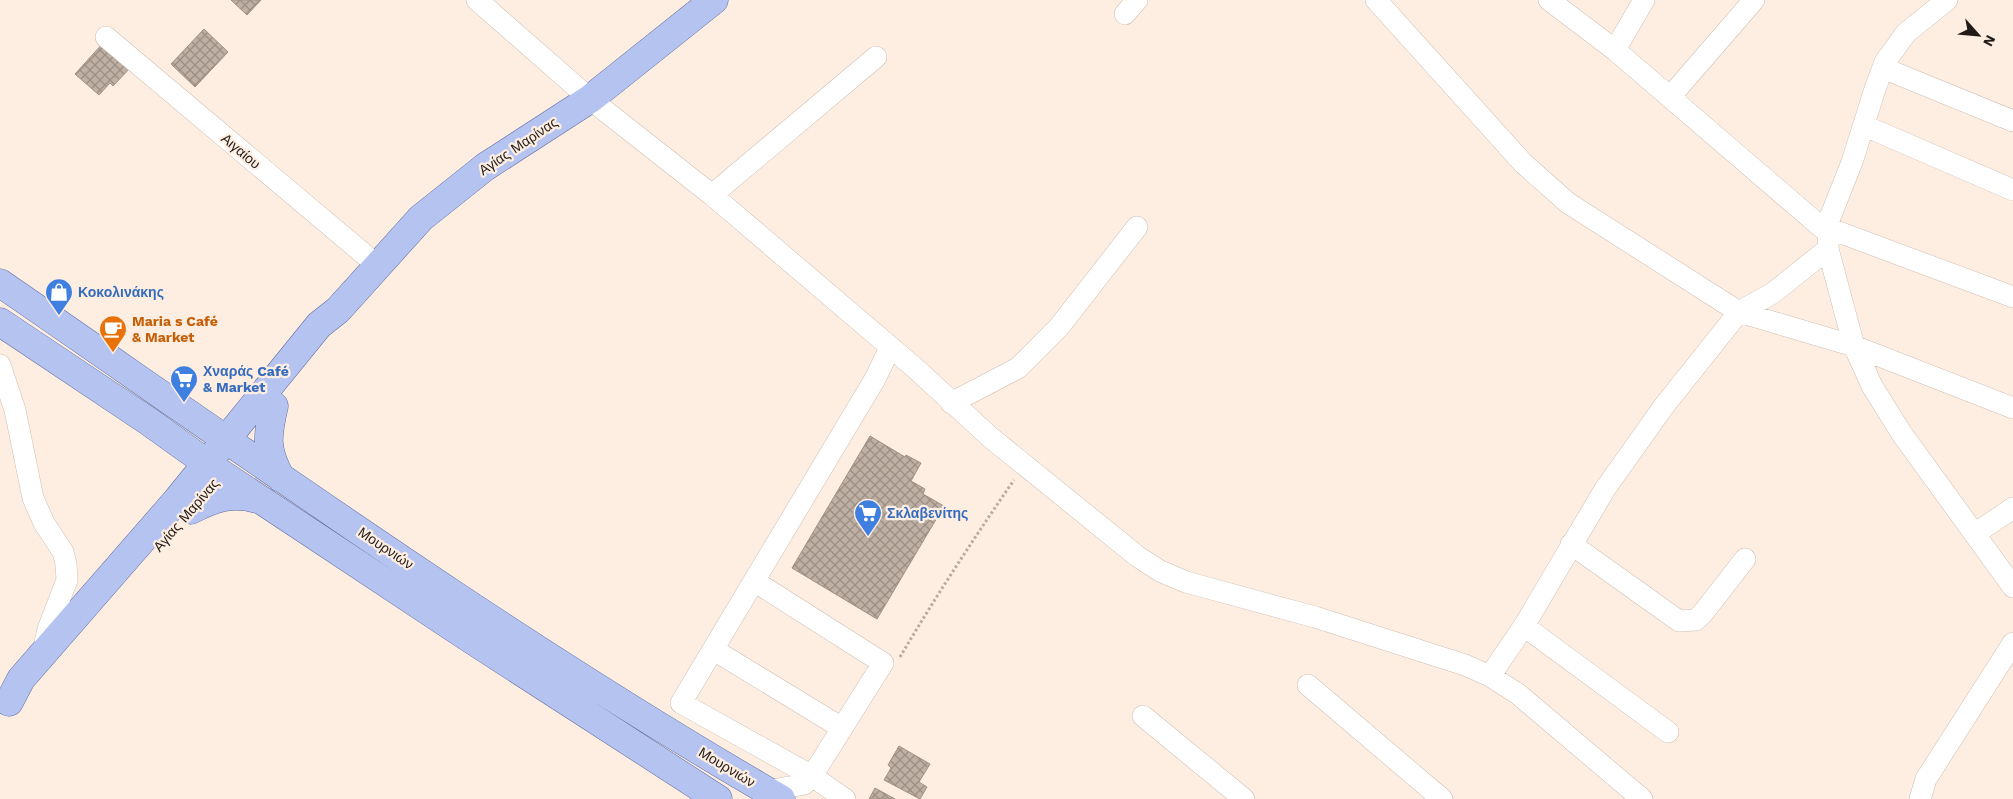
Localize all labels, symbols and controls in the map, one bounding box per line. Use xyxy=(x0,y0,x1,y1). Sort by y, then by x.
north arrow xyxy=(1953,10,2003,60)
text: N xyxy=(1980,33,1999,49)
street label: Αγίας Μαρίνας xyxy=(476,114,561,178)
street label: Αιγαίου xyxy=(218,130,264,172)
shop icon: Κοκολινάκης xyxy=(44,277,74,316)
place label: Κοκολινάκης xyxy=(78,284,164,300)
place label: Maria s Café & Market xyxy=(132,313,218,345)
cafe icon: Maria s Café & Market xyxy=(98,314,128,353)
place label: Χναράς Café & Market xyxy=(203,363,289,395)
supermarket icon: Χναράς Café & Market xyxy=(169,364,199,403)
street label: Αγίας Μαρίνας xyxy=(150,475,222,555)
supermarket icon: Σκλαβενίτης xyxy=(853,498,883,537)
place label: Σκλαβενίτης xyxy=(887,505,968,521)
street label: Μουρνιών xyxy=(355,524,417,572)
street label: Μουρνιών xyxy=(696,744,758,790)

